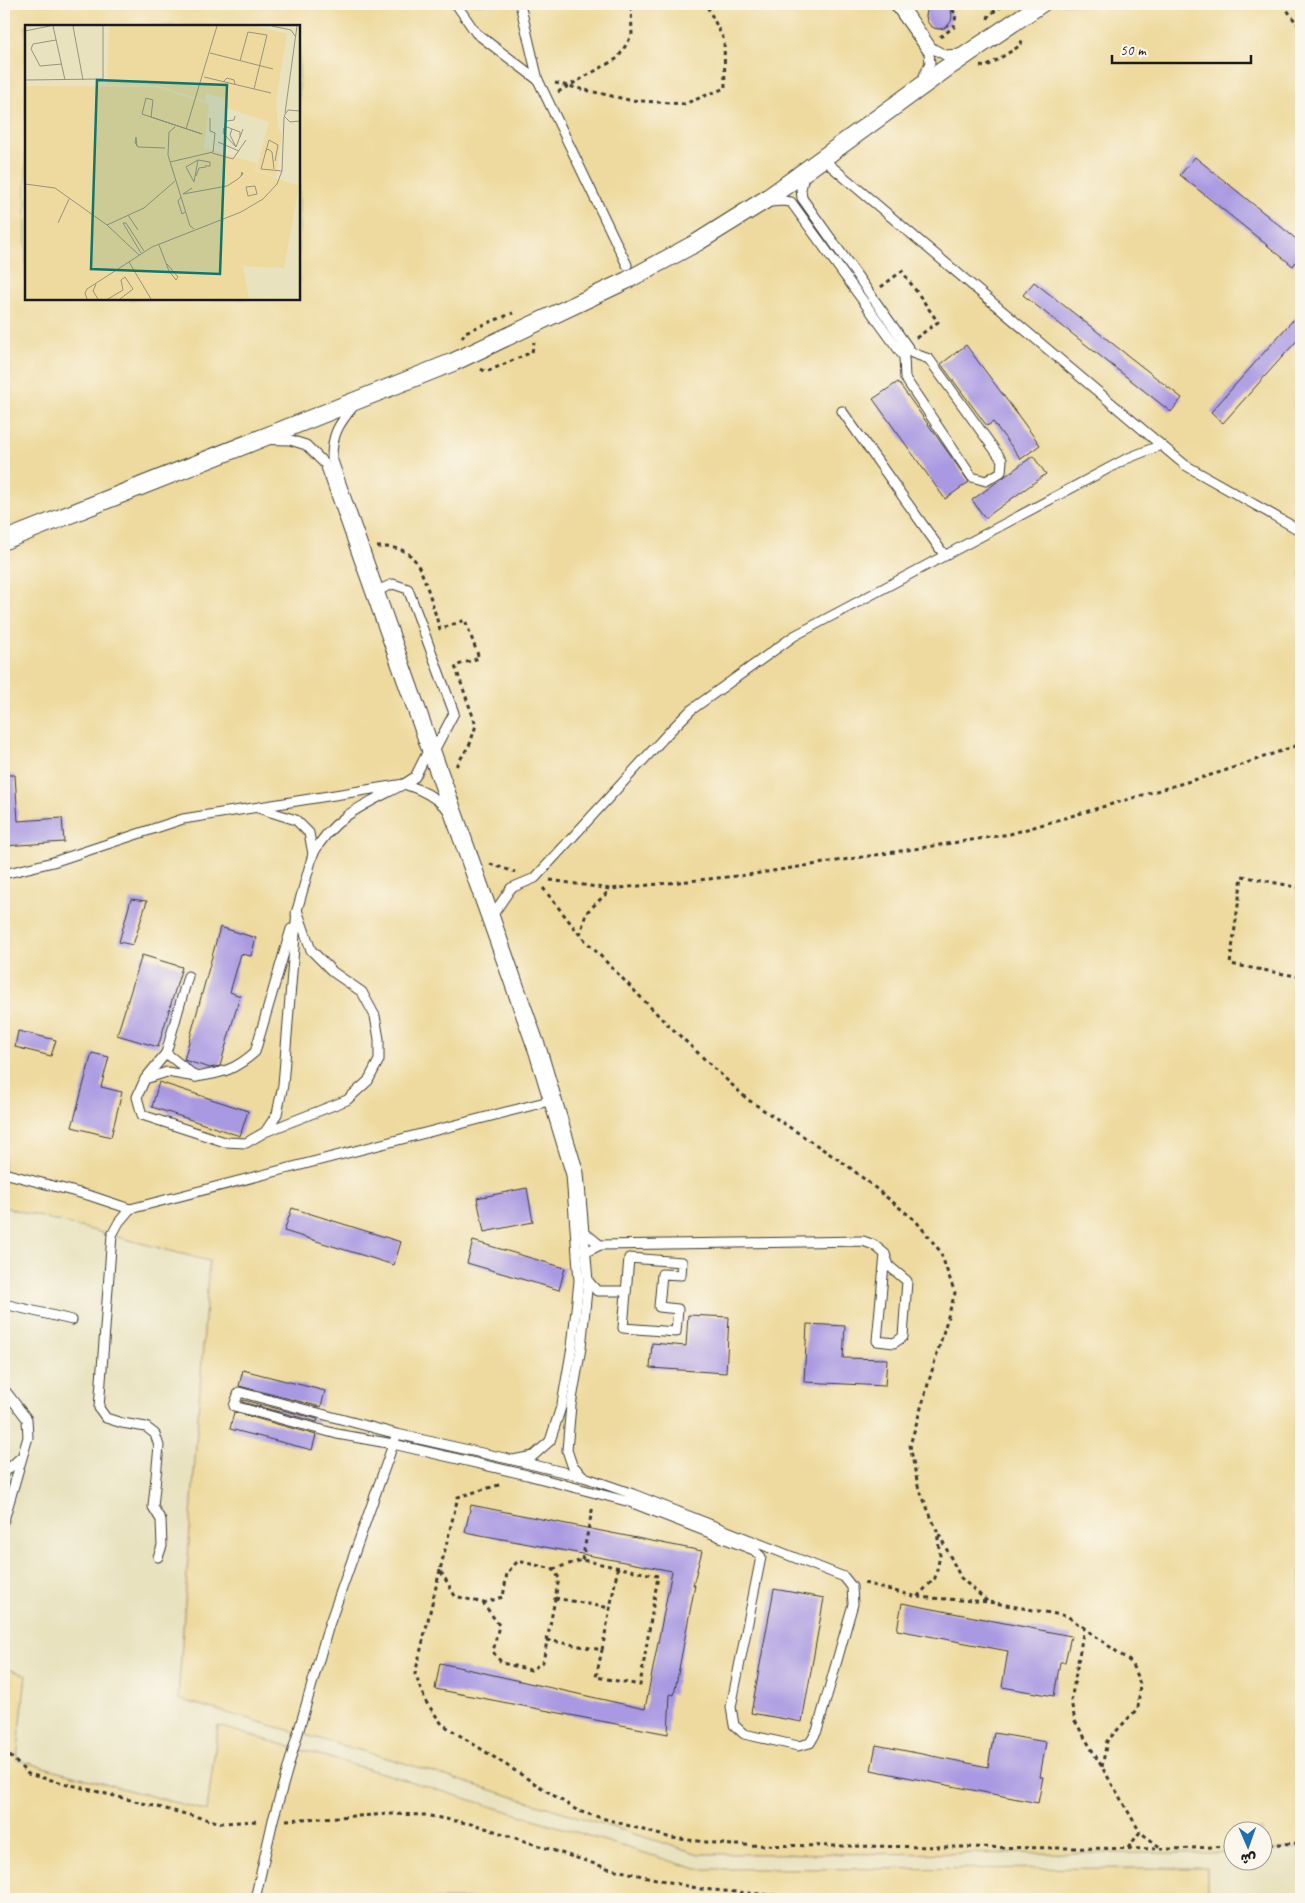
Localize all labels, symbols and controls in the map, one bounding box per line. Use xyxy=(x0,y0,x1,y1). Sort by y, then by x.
inset map xyxy=(25,25,300,300)
scale bar xyxy=(1112,32,1251,64)
text: 50 m xyxy=(1120,41,1147,60)
north arrow xyxy=(1222,1820,1272,1870)
text: ش xyxy=(1240,1850,1256,1867)

